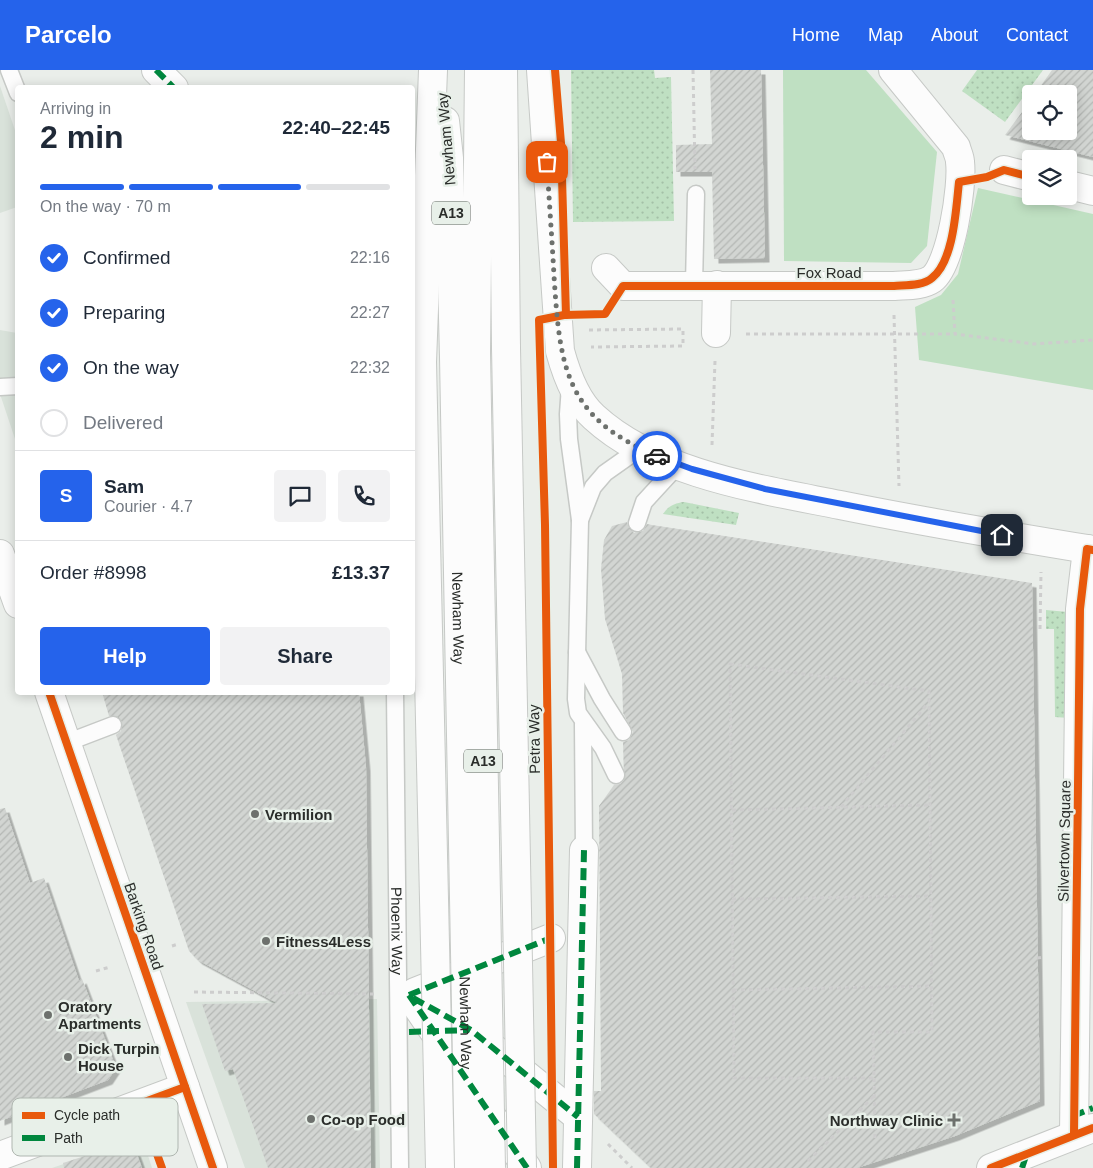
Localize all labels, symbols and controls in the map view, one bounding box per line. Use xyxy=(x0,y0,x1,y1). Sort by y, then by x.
text: Parcelo xyxy=(25,21,112,48)
text: Home xyxy=(792,25,840,45)
text: Map xyxy=(868,25,903,45)
text: About xyxy=(931,25,978,45)
text: Contact xyxy=(1006,25,1068,45)
map controls xyxy=(1022,85,1077,205)
button: locate xyxy=(1022,85,1077,140)
street label: Newham Way xyxy=(433,92,459,186)
text: Arriving in xyxy=(40,100,111,117)
text: 22:40–22:45 xyxy=(282,117,390,138)
text: 2 min xyxy=(40,119,124,155)
pin xyxy=(526,141,568,183)
icon: bag xyxy=(533,148,561,176)
button: layers xyxy=(1022,150,1077,205)
text: On the way · 70 m xyxy=(40,198,171,215)
road number: A13 xyxy=(432,202,470,224)
icon: check xyxy=(40,244,68,272)
text: Confirmed xyxy=(83,247,171,268)
text: 22:16 xyxy=(350,249,390,266)
street label: Fox Road xyxy=(796,264,862,281)
icon: check xyxy=(40,299,68,327)
text: Preparing xyxy=(83,302,165,323)
text: 22:27 xyxy=(350,304,390,321)
icon: check xyxy=(40,354,68,382)
text: On the way xyxy=(83,357,179,378)
text: 22:32 xyxy=(350,359,390,376)
text: Delivered xyxy=(83,412,163,433)
courier xyxy=(632,431,682,481)
icon: car xyxy=(643,442,671,470)
button: chat xyxy=(274,470,326,522)
button: phone xyxy=(338,470,390,522)
text: Sam xyxy=(104,476,144,497)
text: S xyxy=(60,485,72,506)
text: Courier · 4.7 xyxy=(104,498,193,515)
pin xyxy=(981,514,1023,556)
icon: home xyxy=(988,521,1016,549)
text: Order #8998 xyxy=(40,562,147,583)
text: £13.37 xyxy=(332,562,390,583)
street label: Newham Way xyxy=(449,571,468,665)
button: Help xyxy=(40,627,210,685)
button: Share xyxy=(220,627,390,685)
street label: Petra Way xyxy=(525,704,543,774)
road number: A13 xyxy=(464,749,502,772)
street label: Silvertown Square xyxy=(1054,780,1074,902)
place label: Vermilion xyxy=(265,806,333,823)
marker: Vermilion xyxy=(249,808,261,820)
street label: Barking Road xyxy=(121,880,167,972)
street label: Phoenix Way xyxy=(389,887,406,976)
place label: Fitness4Less xyxy=(276,933,371,950)
marker: Fitness4Less xyxy=(260,935,272,947)
street label: Newham Way xyxy=(457,976,476,1070)
place label: Oratory Apartments xyxy=(58,998,141,1032)
marker: Oratory Apartments xyxy=(42,1009,54,1021)
place label: Dick Turpin House xyxy=(78,1040,159,1074)
marker: Dick Turpin House xyxy=(62,1051,74,1063)
legend xyxy=(12,1098,178,1156)
text: Cycle path xyxy=(54,1107,120,1123)
place label: Co-op Food xyxy=(321,1111,405,1128)
place label: Northway Clinic xyxy=(830,1112,943,1129)
marker: Co-op Food xyxy=(305,1113,317,1125)
marker: Northway Clinic xyxy=(947,1113,961,1127)
text: Path xyxy=(54,1130,83,1146)

